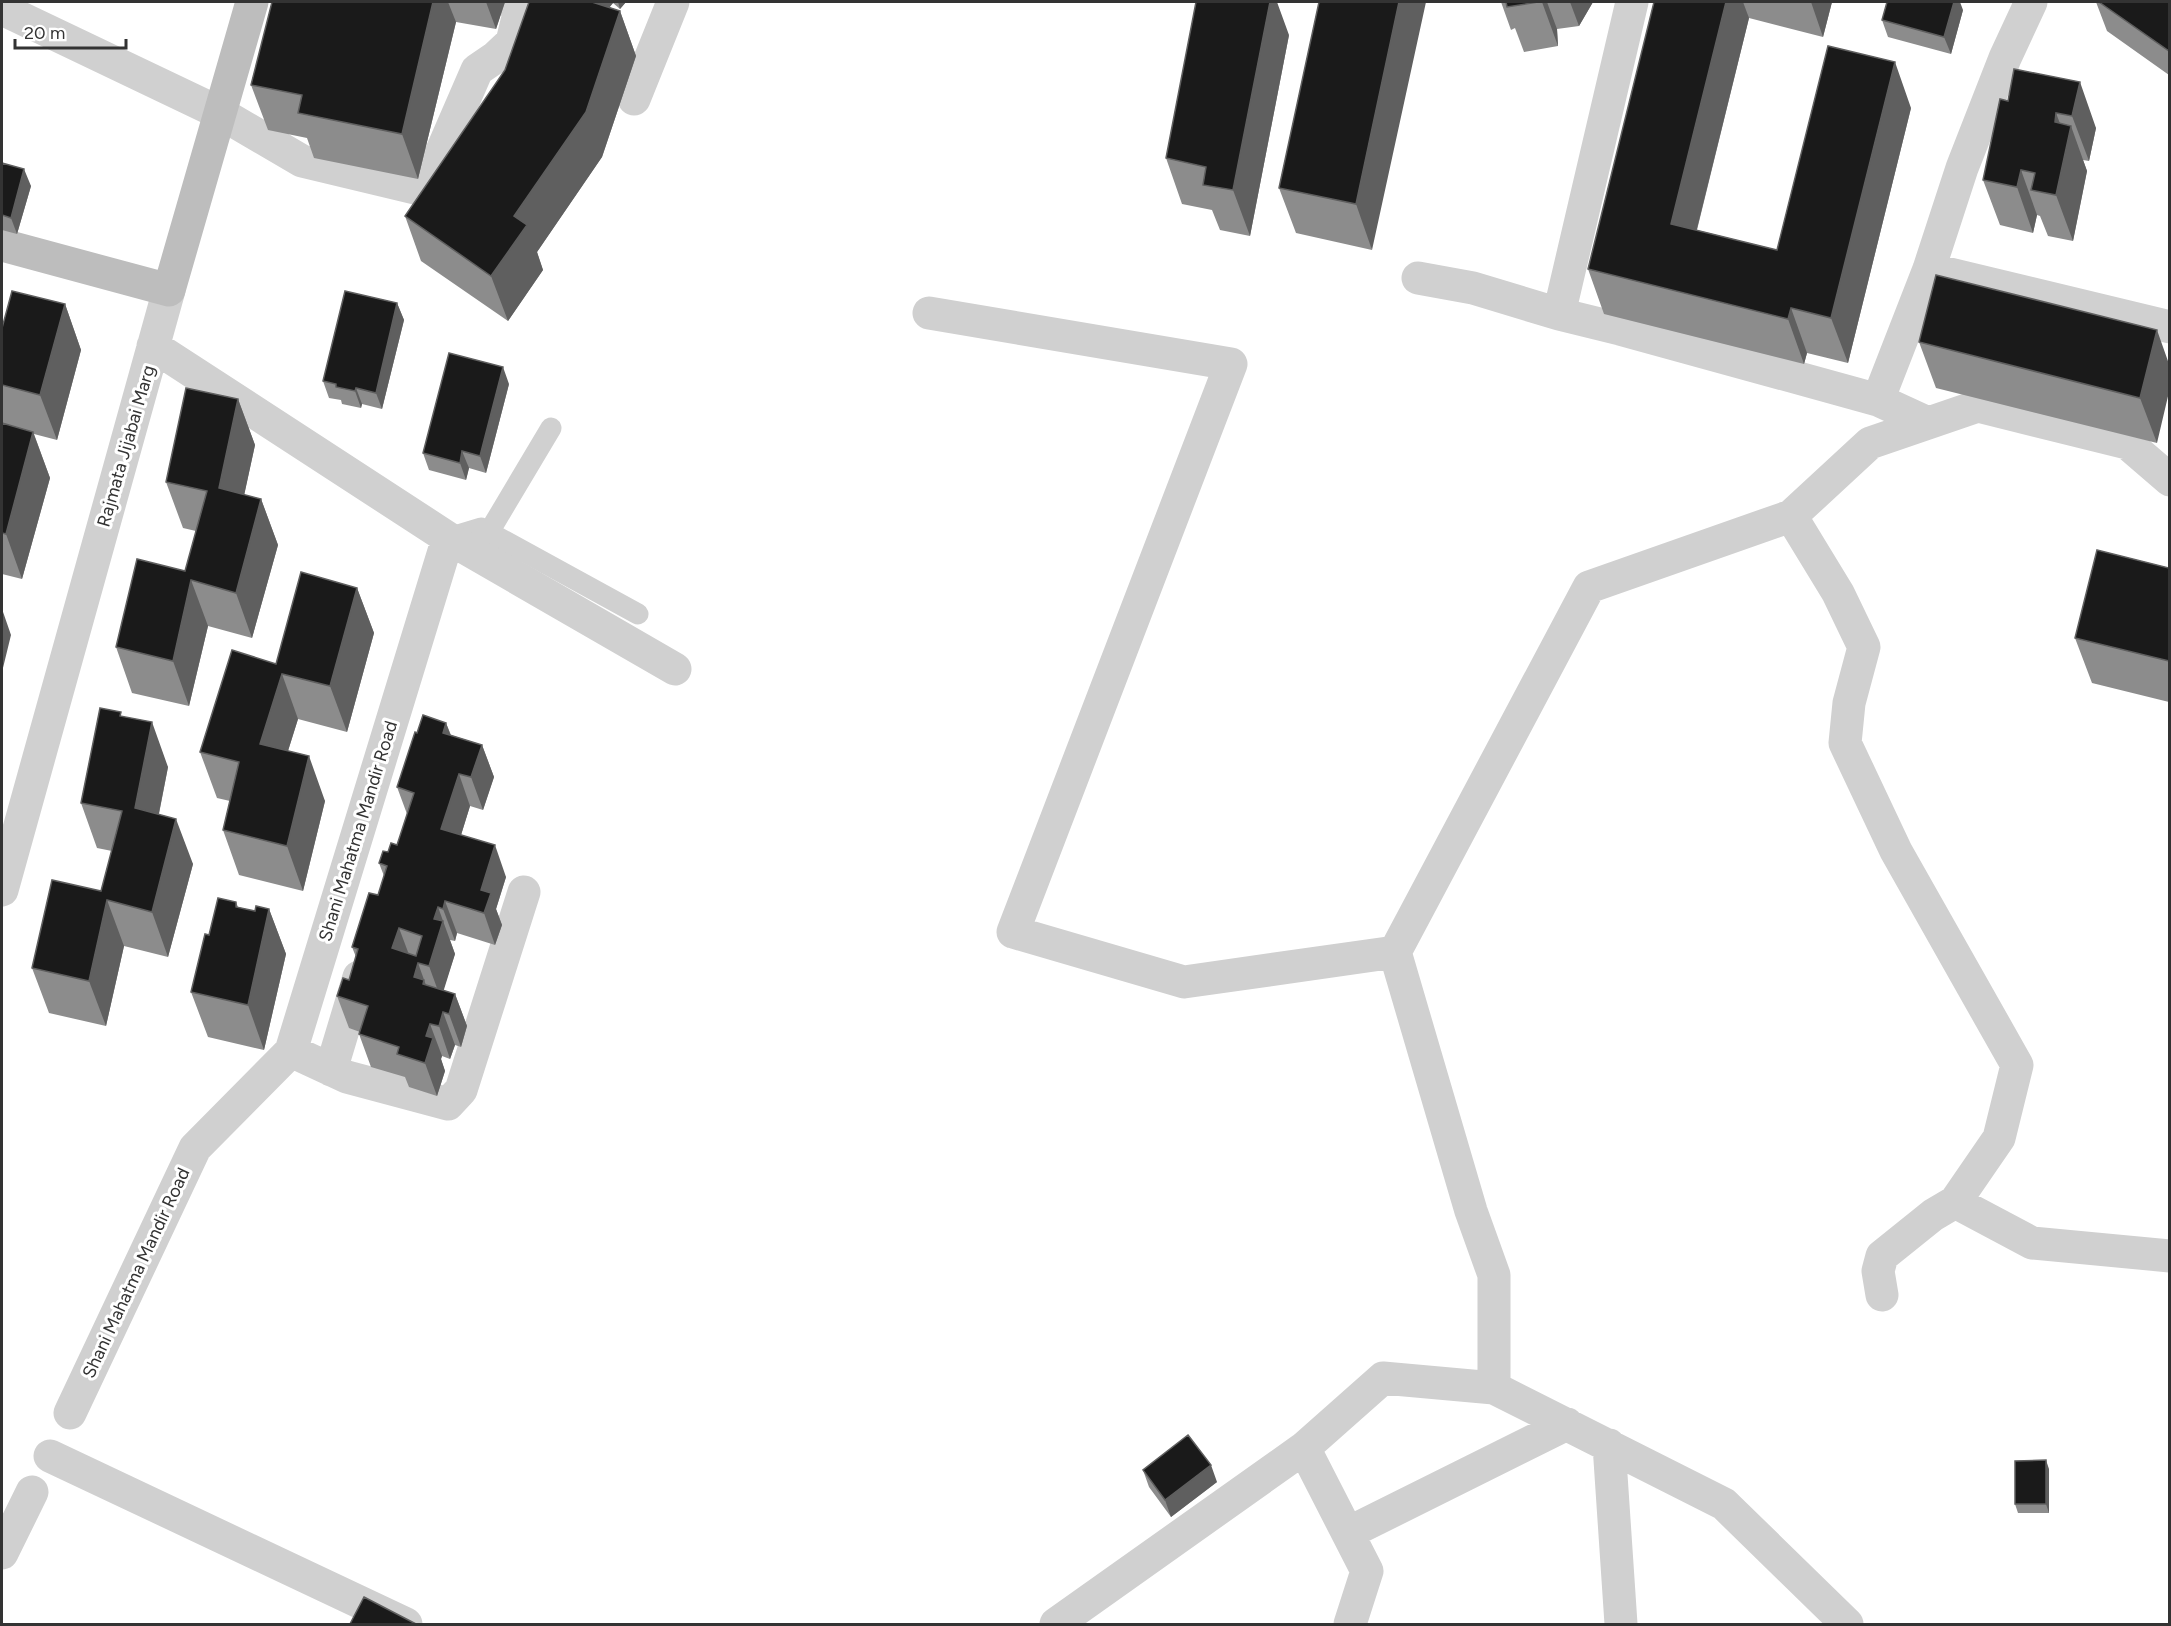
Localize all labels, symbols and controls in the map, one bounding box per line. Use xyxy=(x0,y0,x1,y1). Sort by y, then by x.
scale bar xyxy=(15,12,126,50)
text: 20 m xyxy=(24,22,65,44)
street label: Rajmata Jijabai Marg xyxy=(92,363,160,529)
street label: Shani Mahatma Mandir Road xyxy=(314,718,402,944)
street label: Shani Mahatma Mandir Road xyxy=(78,1164,194,1382)

